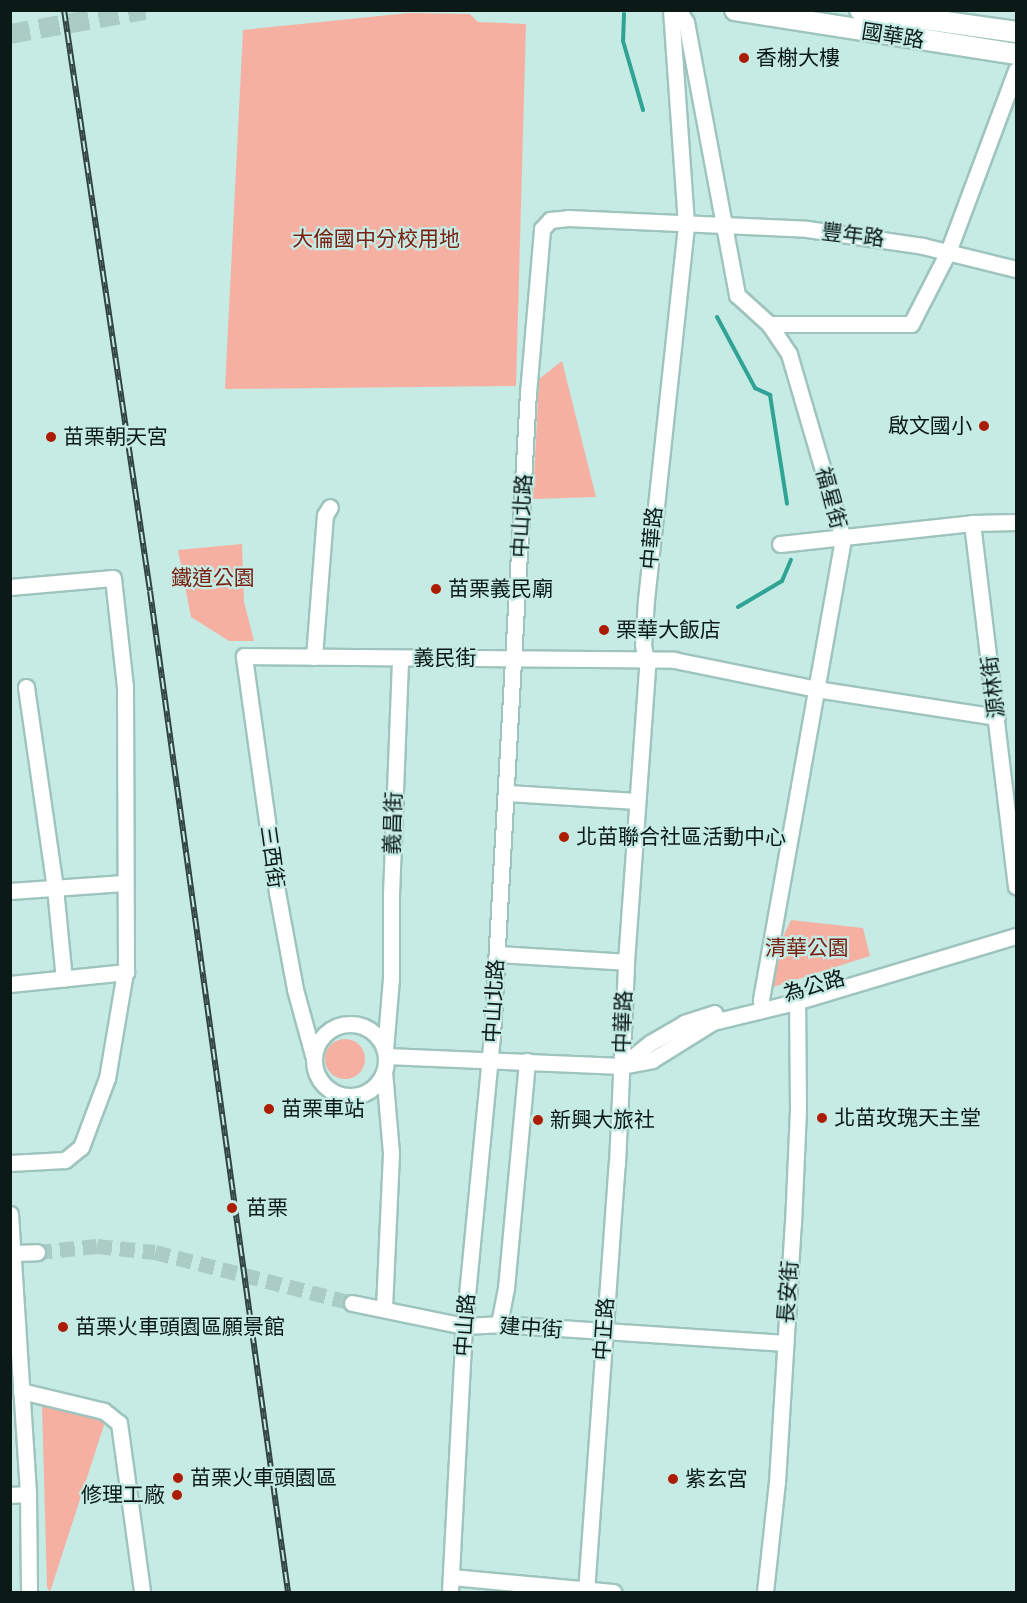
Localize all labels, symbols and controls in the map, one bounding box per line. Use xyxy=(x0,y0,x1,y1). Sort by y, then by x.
street label: 國華路 xyxy=(860,19,926,53)
place label: 香榭大樓 xyxy=(756,45,840,71)
marker: 香榭大樓 xyxy=(737,51,751,65)
street label: 豐年路 xyxy=(820,219,886,251)
park label: 大倫國中分校用地 xyxy=(292,226,460,252)
place label: 啟文國小 xyxy=(888,413,972,439)
marker: 啟文國小 xyxy=(977,419,991,433)
place label: 苗栗朝天宮 xyxy=(63,424,168,450)
marker: 苗栗朝天宮 xyxy=(44,430,58,444)
street label: 福星街 xyxy=(811,464,851,532)
street label: 中山北路 xyxy=(507,473,537,559)
street label: 中華路 xyxy=(637,506,667,570)
park label: 鐵道公園 xyxy=(171,565,255,591)
place label: 苗栗義民廟 xyxy=(448,576,553,602)
marker: 苗栗義民廟 xyxy=(429,582,443,596)
place label: 栗華大飯店 xyxy=(616,617,721,643)
marker: 栗華大飯店 xyxy=(597,623,611,637)
street label: 義民街 xyxy=(414,645,476,671)
street label: 源林街 xyxy=(977,654,1009,720)
street label: 義昌街 xyxy=(379,791,407,855)
street label: 三西街 xyxy=(255,824,289,890)
place label: 北苗聯合社區活動中心 xyxy=(576,824,786,850)
marker: 北苗聯合社區活動中心 xyxy=(557,830,571,844)
park label: 清華公園 xyxy=(765,935,849,961)
street label: 中山北路 xyxy=(479,958,509,1044)
street label: 為公路 xyxy=(780,965,848,1007)
street label: 中華路 xyxy=(609,990,637,1054)
place label: 苗栗車站 xyxy=(281,1096,365,1122)
marker: 苗栗車站 xyxy=(262,1102,276,1116)
place label: 北苗玫瑰天主堂 xyxy=(834,1105,981,1131)
place label: 新興大旅社 xyxy=(550,1107,655,1133)
marker: 北苗玫瑰天主堂 xyxy=(815,1111,829,1125)
marker: 新興大旅社 xyxy=(531,1113,545,1127)
place label: 苗栗 xyxy=(246,1195,288,1221)
marker: 苗栗 xyxy=(223,1199,241,1217)
street label: 長安街 xyxy=(773,1260,803,1324)
street label: 中山路 xyxy=(450,1293,480,1357)
street label: 中正路 xyxy=(589,1297,619,1361)
street label: 建中街 xyxy=(499,1313,563,1343)
place label: 苗栗火車頭園區願景館 xyxy=(75,1314,285,1340)
marker: 苗栗火車頭園區願景館 xyxy=(56,1320,70,1334)
place label: 苗栗火車頭園區 xyxy=(190,1465,337,1491)
place label: 紫玄宮 xyxy=(685,1466,748,1492)
marker: 苗栗火車頭園區 xyxy=(171,1471,185,1485)
marker: 紫玄宮 xyxy=(666,1472,680,1486)
place label: 修理工廠 xyxy=(81,1482,165,1508)
marker: 修理工廠 xyxy=(170,1488,184,1502)

